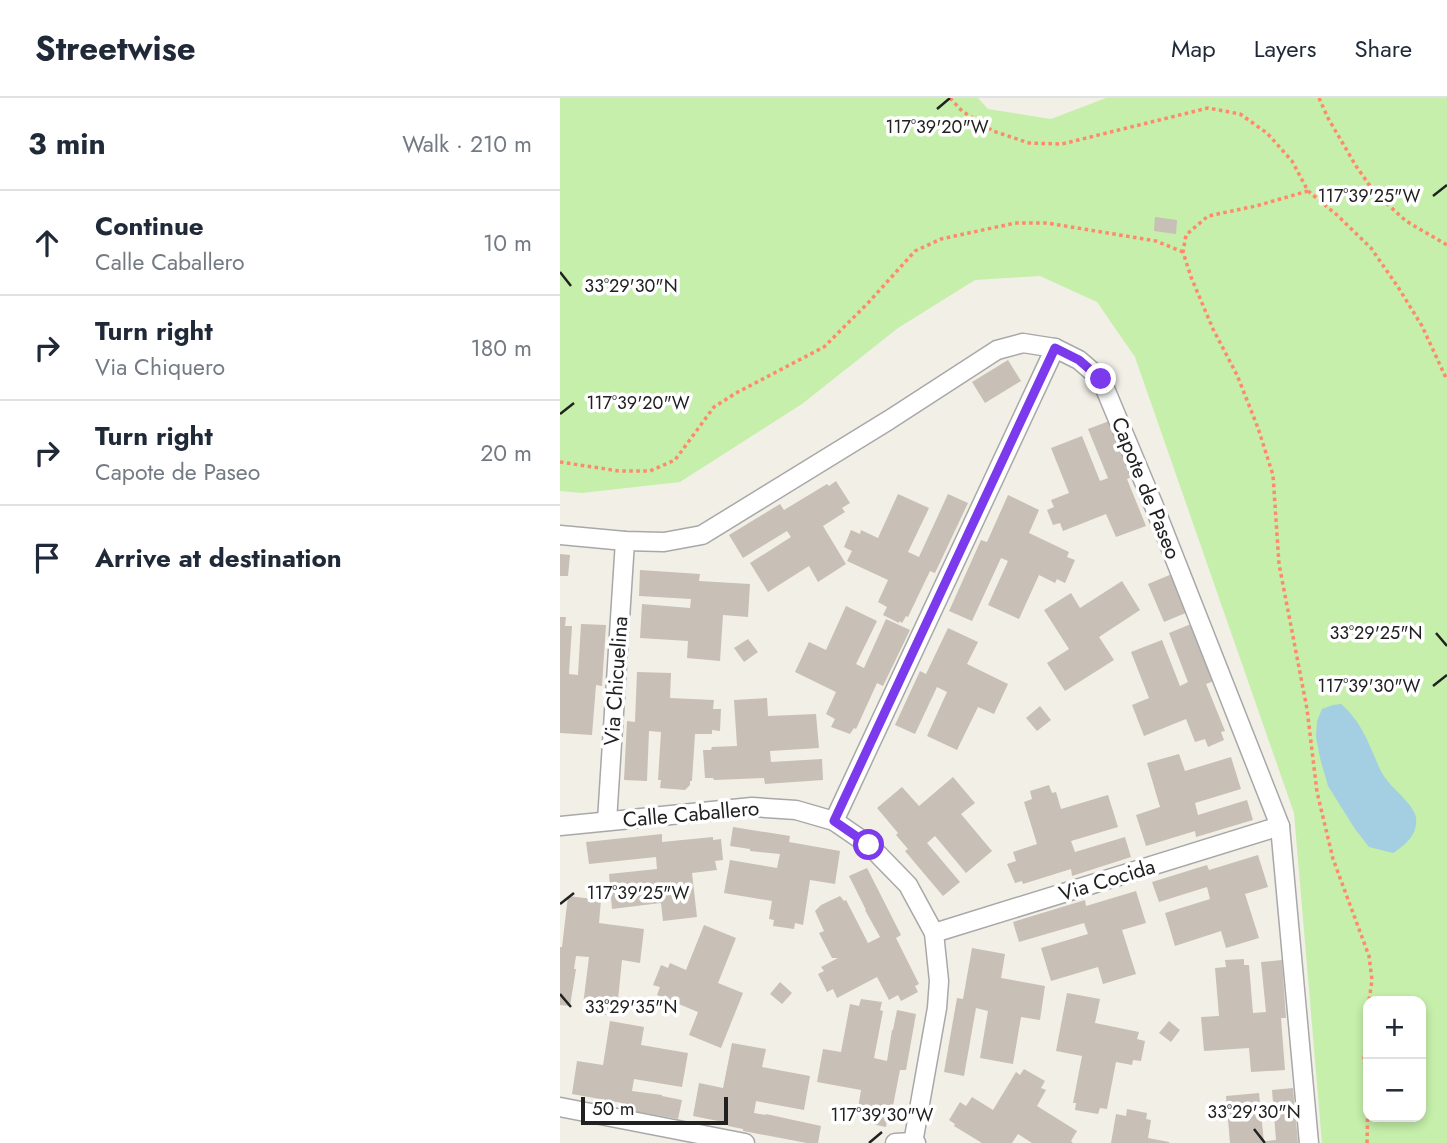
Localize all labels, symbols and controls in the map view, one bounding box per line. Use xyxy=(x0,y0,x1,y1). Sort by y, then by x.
text: Streetwise xyxy=(35,25,196,72)
text: Map xyxy=(1171,31,1216,66)
text: Layers xyxy=(1254,31,1316,66)
text: Share xyxy=(1354,31,1412,66)
text: 117°39'20"W xyxy=(885,114,989,140)
text: 3 min xyxy=(28,122,106,165)
text: Walk · 210 m xyxy=(402,127,532,161)
text: 117°39'25"W xyxy=(1318,183,1420,209)
text: Continue xyxy=(95,207,204,245)
icon: ahead xyxy=(28,224,66,262)
text: 10 m xyxy=(483,226,532,260)
text: Calle Caballero xyxy=(95,245,245,279)
text: 33°29'30"N xyxy=(584,273,678,299)
text: Turn right xyxy=(95,312,213,350)
icon: right xyxy=(28,329,66,367)
text: 180 m xyxy=(470,331,532,365)
text: Via Chiquero xyxy=(95,350,225,384)
route end xyxy=(1085,363,1116,394)
text: 117°39'20"W xyxy=(586,390,690,416)
street label: Capote de Paseo xyxy=(1104,412,1188,564)
text: Turn right xyxy=(95,417,213,455)
icon: right xyxy=(28,434,66,472)
text: 20 m xyxy=(480,436,532,470)
text: Capote de Paseo xyxy=(95,455,260,489)
icon: arrive xyxy=(28,539,66,577)
text: Arrive at destination xyxy=(95,539,342,577)
street label: Via Chicuelina xyxy=(597,615,635,747)
text: 33°29'25"N xyxy=(1329,620,1423,646)
text: 117°39'30"W xyxy=(1318,673,1421,699)
street label: Calle Caballero xyxy=(622,793,760,835)
route start xyxy=(853,829,884,860)
street label: Via Cocida xyxy=(1055,851,1159,909)
text: 117°39'25"W xyxy=(587,880,689,906)
text: 33°29'35"N xyxy=(585,994,677,1020)
map controls xyxy=(1363,996,1426,1122)
button: + xyxy=(1363,996,1426,1059)
button: − xyxy=(1363,1059,1426,1122)
scale bar xyxy=(581,1094,728,1126)
text: 50 m xyxy=(592,1095,635,1122)
text: 33°29'30"N xyxy=(1207,1099,1301,1125)
text: 117°39'30"W xyxy=(831,1102,934,1128)

